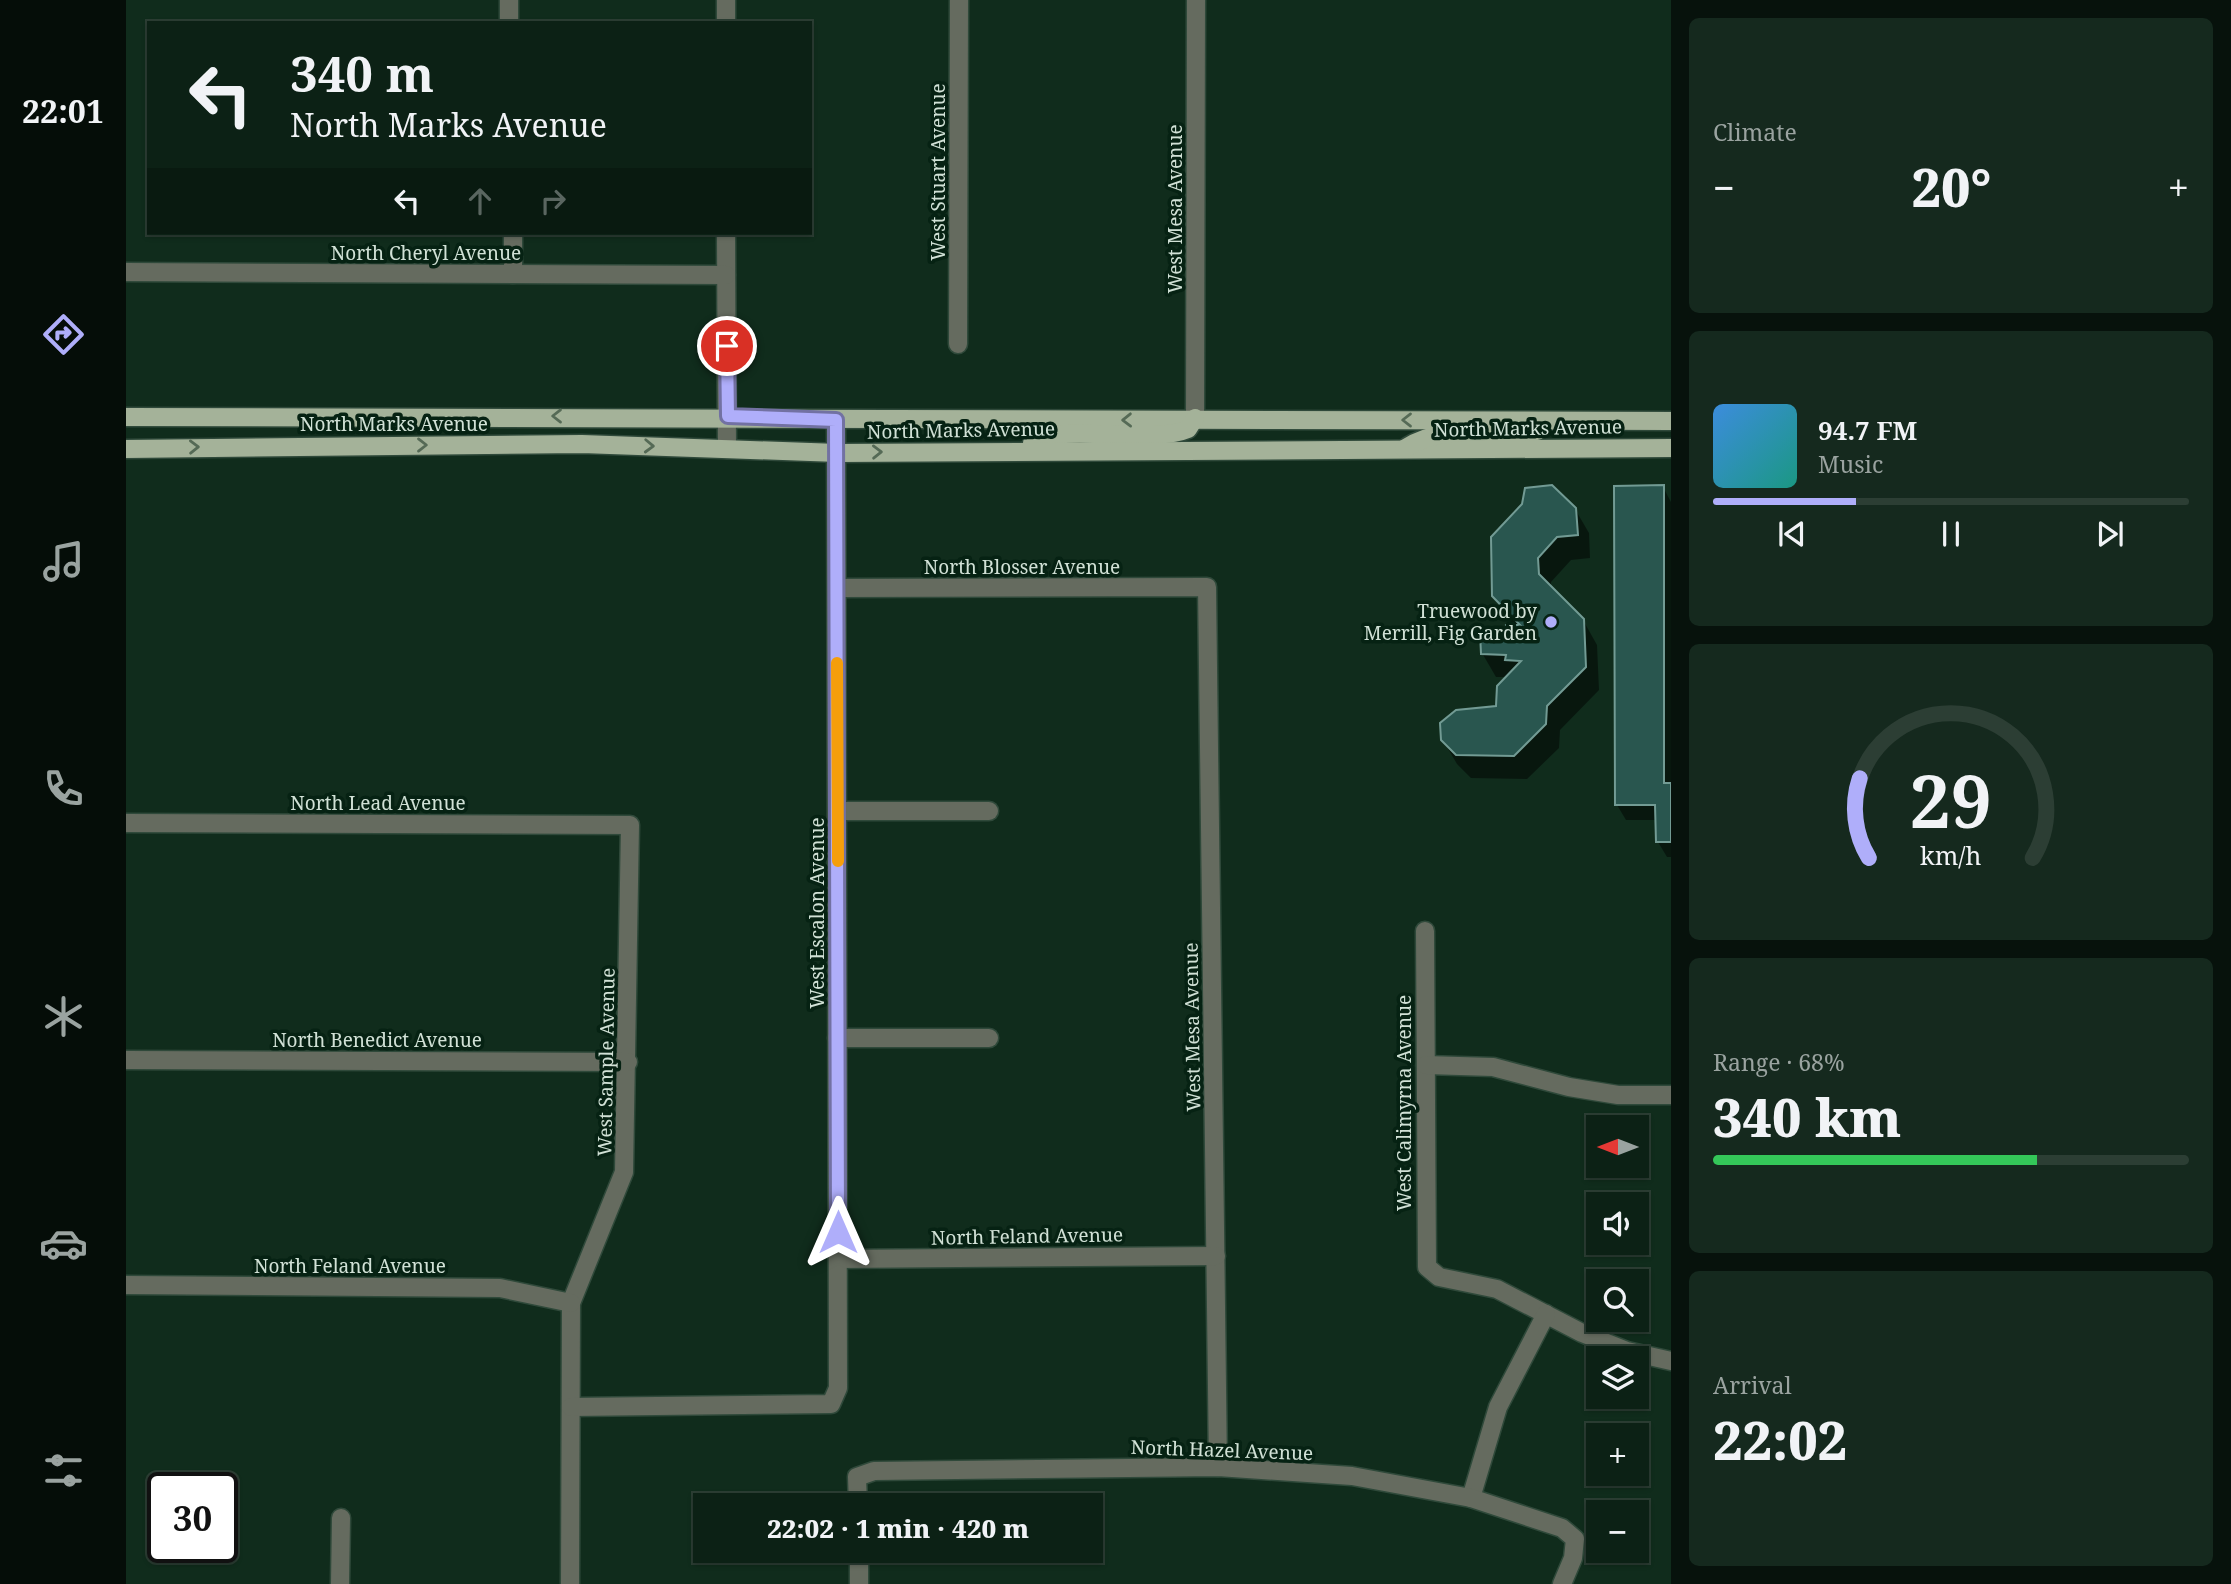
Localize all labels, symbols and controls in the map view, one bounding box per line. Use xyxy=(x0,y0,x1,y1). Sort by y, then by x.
text: 340 m xyxy=(290,40,434,106)
icon: left xyxy=(175,49,266,140)
street label: West Stuart Avenue xyxy=(925,83,951,261)
text: 22:01 xyxy=(22,89,104,132)
text: North Marks Avenue xyxy=(290,103,607,146)
text: Climate xyxy=(1713,116,1797,148)
street label: West Mesa Avenue xyxy=(1162,124,1188,294)
text: 20° xyxy=(1911,151,1991,222)
text: − xyxy=(1713,161,1735,213)
text: + xyxy=(2168,161,2189,213)
icon: left xyxy=(388,182,426,220)
icon: ahead xyxy=(461,182,499,220)
icon: right xyxy=(534,182,572,220)
street label: North Cheryl Avenue xyxy=(331,240,521,266)
icon: directions xyxy=(39,310,88,359)
pin xyxy=(697,316,757,376)
icon: arrive xyxy=(708,327,746,365)
one-way arrow xyxy=(551,408,561,424)
street label: North Marks Avenue xyxy=(300,411,488,437)
one-way arrow xyxy=(1121,412,1132,428)
one-way arrow xyxy=(1401,412,1412,428)
text: 94.7 FM xyxy=(1818,412,1917,448)
street label: North Marks Avenue xyxy=(1434,413,1622,443)
street label: North Marks Avenue xyxy=(867,415,1055,445)
one-way arrow xyxy=(417,437,427,453)
one-way arrow xyxy=(644,439,655,454)
one-way arrow xyxy=(189,440,200,455)
one-way arrow xyxy=(872,444,882,460)
text: Music xyxy=(1818,448,1883,480)
icon: previous xyxy=(1773,515,1811,553)
icon: pause xyxy=(1932,515,1970,553)
icon: next xyxy=(2091,515,2129,553)
icon: music xyxy=(39,537,88,586)
street label: North Blosser Avenue xyxy=(924,554,1120,580)
place label: Truewood by Merrill, Fig Garden xyxy=(1364,598,1537,646)
marker: Truewood by Merrill, Fig Garden xyxy=(1543,614,1559,630)
text: 29 xyxy=(1910,750,1992,849)
icon: phone xyxy=(39,764,88,813)
street label: North Lead Avenue xyxy=(290,790,466,816)
street label: West Escalon Avenue xyxy=(804,817,830,1009)
text: km/h xyxy=(1920,838,1982,872)
street label: West Mesa Avenue xyxy=(1178,942,1206,1112)
street label: West Sample Avenue xyxy=(591,967,621,1157)
icon: climate xyxy=(39,992,88,1041)
street label: West Calimyrna Avenue xyxy=(1391,995,1417,1211)
street label: North Benedict Avenue xyxy=(272,1027,482,1053)
text: Range · 68% xyxy=(1713,1046,1845,1078)
text: 340 km xyxy=(1713,1081,1901,1152)
north arrow xyxy=(1586,1115,1648,1178)
map controls xyxy=(1586,1115,1649,1563)
button: sound xyxy=(1586,1192,1649,1255)
position arrow xyxy=(801,1195,875,1269)
icon: car xyxy=(39,1219,88,1268)
street label: North Feland Avenue xyxy=(931,1221,1123,1251)
street label: North Feland Avenue xyxy=(254,1253,446,1279)
button: search xyxy=(1586,1269,1649,1332)
button: layers xyxy=(1586,1346,1649,1409)
text: Arrival xyxy=(1713,1369,1792,1401)
text: 22:02 xyxy=(1713,1404,1847,1475)
button: + xyxy=(1586,1423,1649,1486)
street label: North Hazel Avenue xyxy=(1130,1434,1314,1466)
icon: filters xyxy=(39,1446,88,1495)
speed limit sign: 30 xyxy=(147,1472,238,1563)
button: − xyxy=(1586,1500,1649,1563)
text: 22:02 · 1 min · 420 m xyxy=(767,1510,1029,1546)

